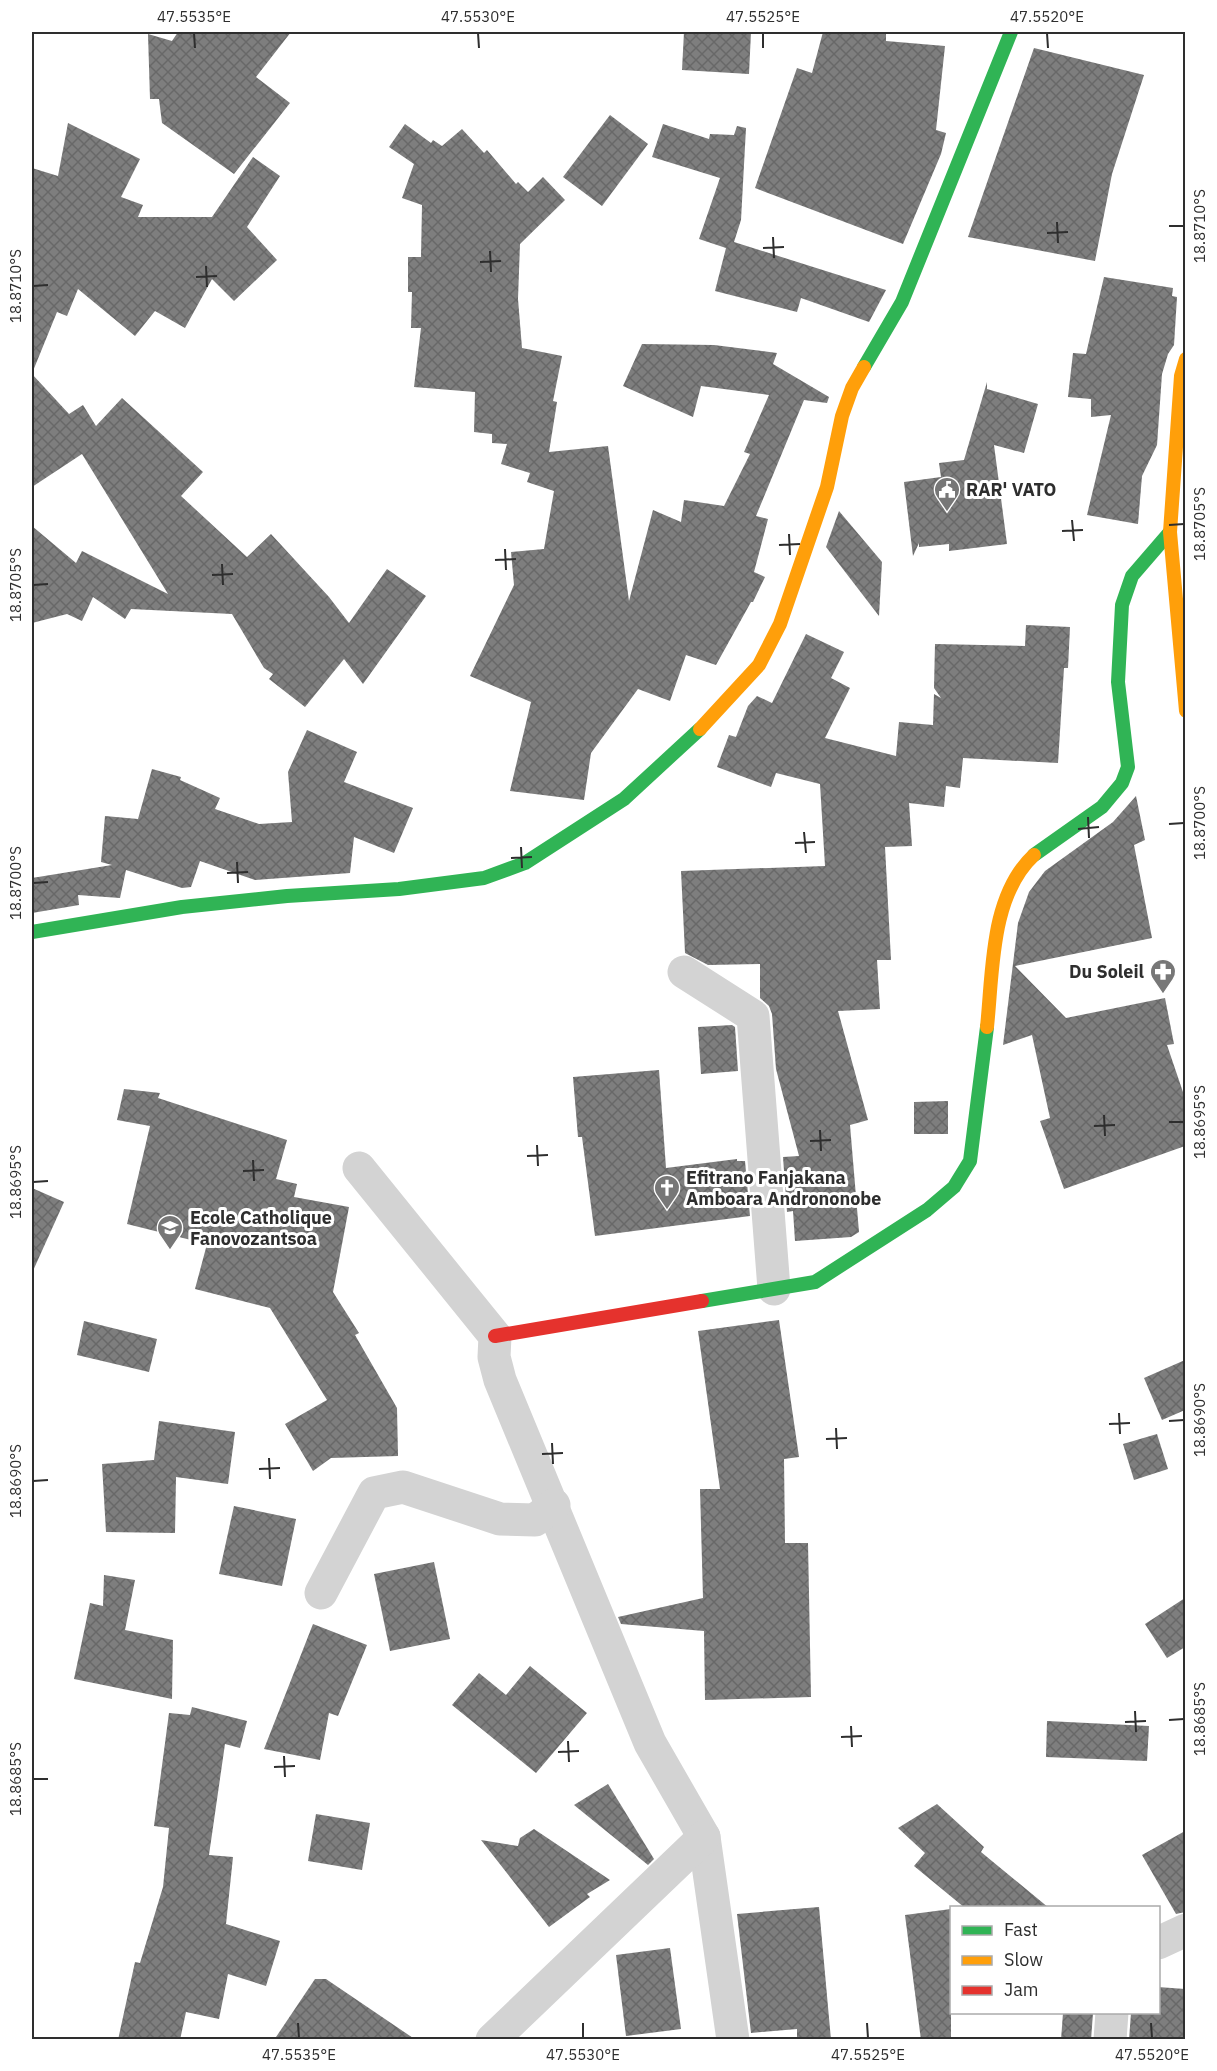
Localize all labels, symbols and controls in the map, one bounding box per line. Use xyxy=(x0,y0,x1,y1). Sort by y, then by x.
text: 47.5535°E xyxy=(157,7,231,26)
text: 47.5530°E xyxy=(441,7,515,26)
text: 47.5525°E xyxy=(726,7,800,26)
text: 47.5520°E xyxy=(1010,7,1084,26)
text: 18.8710°S xyxy=(1190,189,1209,263)
text: 18.8710°S xyxy=(6,249,25,323)
public building icon: RAR' VATO xyxy=(932,475,962,513)
place label: RAR' VATO xyxy=(966,478,1056,501)
text: 18.8705°S xyxy=(1190,487,1209,561)
text: 18.8705°S xyxy=(6,548,25,622)
text: 18.8700°S xyxy=(1190,786,1209,860)
text: 18.8700°S xyxy=(6,846,25,920)
pharmacy icon: Du Soleil xyxy=(1148,957,1178,995)
place label: Du Soleil xyxy=(1069,960,1145,983)
text: 18.8695°S xyxy=(1190,1085,1209,1159)
text: 18.8695°S xyxy=(6,1145,25,1219)
place label: Efitrano Fanjakana Amboara Andrononobe xyxy=(686,1166,881,1210)
church icon: Efitrano Fanjakana Amboara Andrononobe xyxy=(652,1173,682,1211)
place label: Ecole Catholique Fanovozantsoa xyxy=(190,1206,332,1250)
school or university icon: Ecole Catholique Fanovozantsoa xyxy=(155,1213,185,1251)
text: 18.8690°S xyxy=(1190,1383,1209,1457)
text: 18.8690°S xyxy=(6,1444,25,1518)
text: 18.8685°S xyxy=(1190,1682,1209,1756)
text: 18.8685°S xyxy=(6,1742,25,1816)
legend xyxy=(950,1906,1160,2014)
text: Fast xyxy=(1004,1918,1038,1941)
text: Slow xyxy=(1004,1948,1043,1971)
text: Jam xyxy=(1004,1978,1039,2001)
text: 47.5535°E xyxy=(262,2045,336,2064)
text: 47.5530°E xyxy=(546,2045,620,2064)
text: 47.5525°E xyxy=(831,2045,905,2064)
text: 47.5520°E xyxy=(1115,2045,1189,2064)

